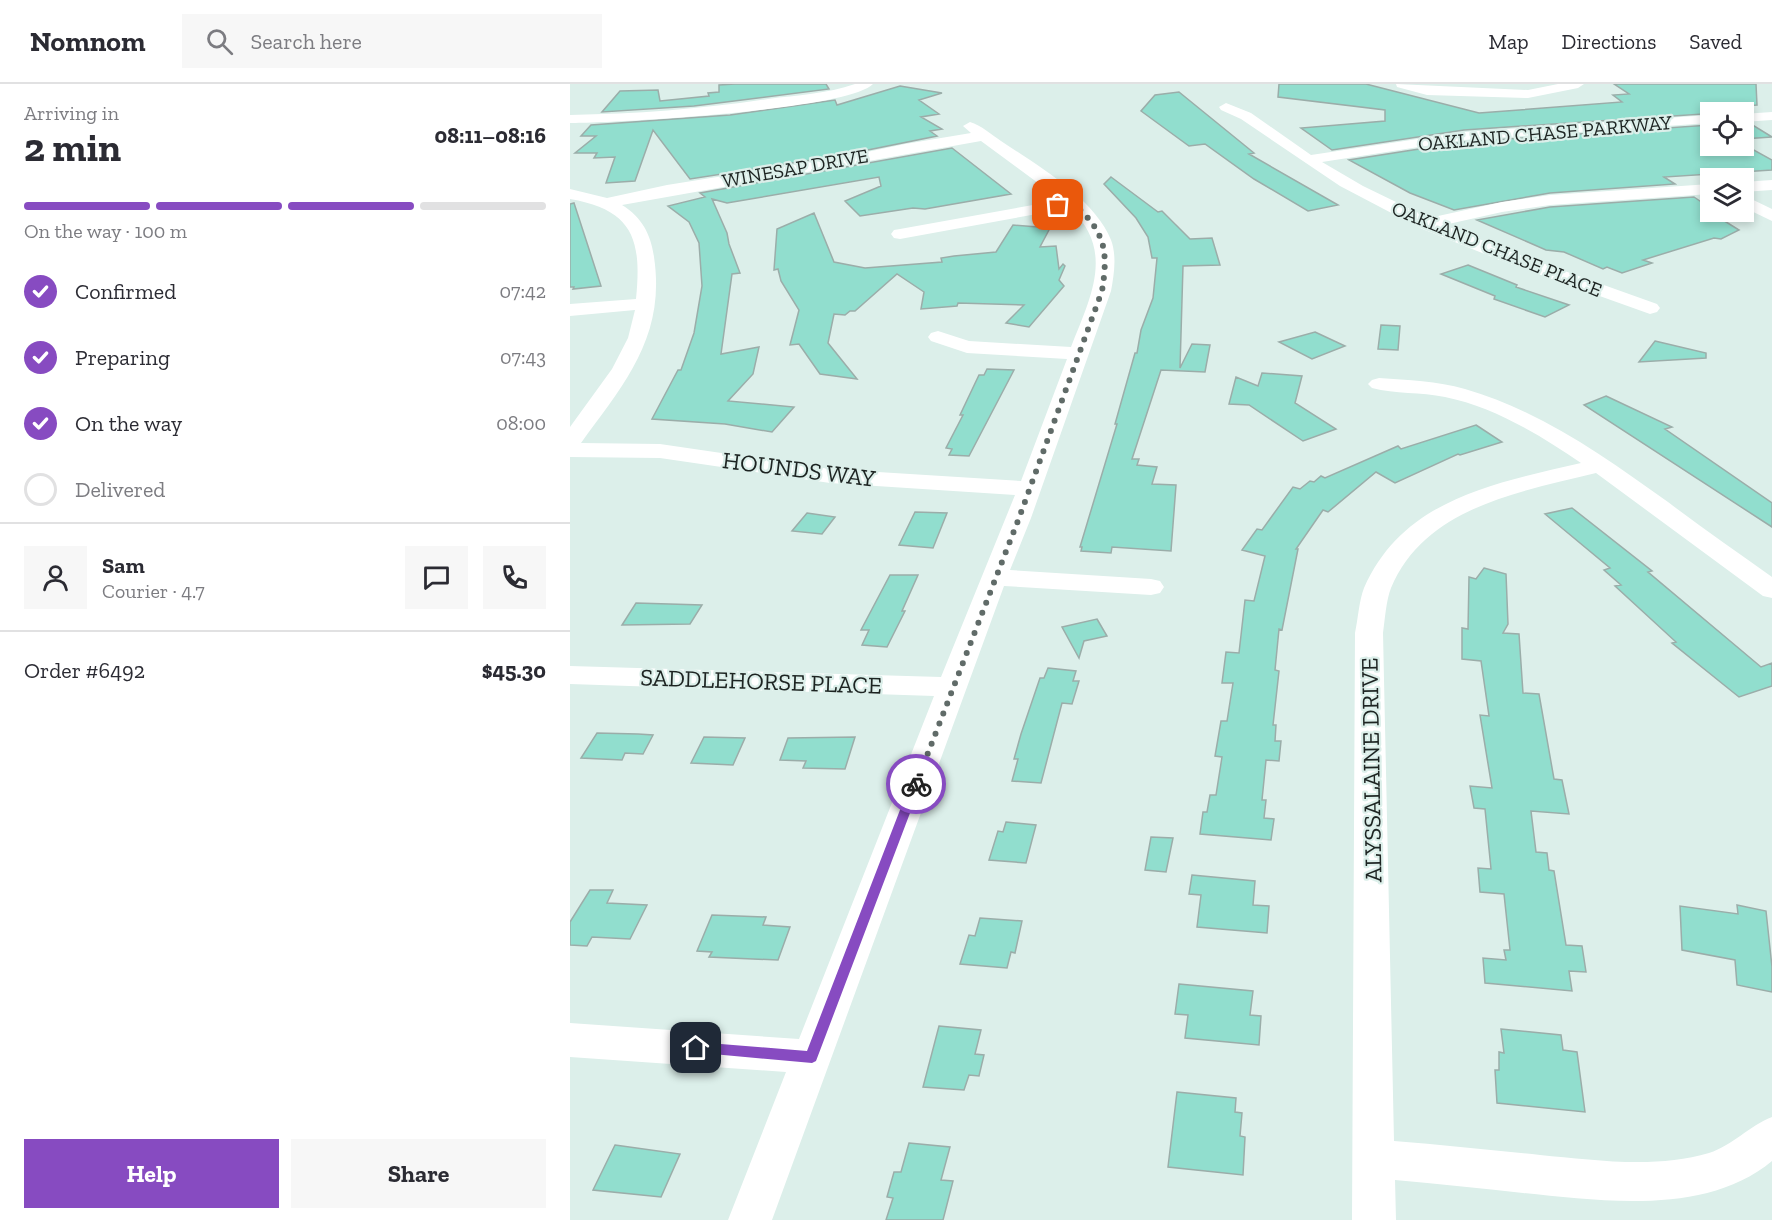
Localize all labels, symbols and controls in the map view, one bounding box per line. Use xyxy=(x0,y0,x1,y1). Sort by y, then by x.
search box xyxy=(182,14,602,68)
text: Nomnom xyxy=(30,25,146,58)
icon: search xyxy=(203,25,236,58)
text: Search here xyxy=(251,28,362,55)
text: Map xyxy=(1489,29,1529,54)
text: Directions xyxy=(1562,29,1656,54)
text: Saved xyxy=(1689,29,1742,54)
text: Arriving in xyxy=(24,101,119,125)
map controls xyxy=(1700,102,1754,222)
button: locate xyxy=(1700,102,1754,156)
street label: OAKLAND CHASE PARKWAY xyxy=(1417,110,1674,156)
text: 08:11–08:16 xyxy=(435,122,546,149)
text: 2 min xyxy=(24,124,121,171)
street label: WINESAP DRIVE xyxy=(720,143,870,193)
button: layers xyxy=(1700,168,1754,222)
pin xyxy=(1032,179,1083,230)
icon: bag xyxy=(1041,188,1074,221)
street label: OAKLAND CHASE PLACE xyxy=(1388,196,1606,302)
text: On the way · 100 m xyxy=(24,219,187,243)
icon: check xyxy=(24,275,57,308)
text: Confirmed xyxy=(75,278,176,305)
text: 07:42 xyxy=(500,279,546,303)
icon: check xyxy=(24,341,57,374)
text: Preparing xyxy=(75,344,170,371)
text: 07:43 xyxy=(500,345,546,369)
icon: check xyxy=(24,407,57,440)
text: On the way xyxy=(75,410,182,437)
text: 08:00 xyxy=(496,411,546,435)
street label: HOUNDS WAY xyxy=(721,445,877,493)
text: Delivered xyxy=(75,476,165,503)
button: person xyxy=(24,546,87,609)
button: chat xyxy=(405,546,468,609)
button: phone xyxy=(483,546,546,609)
text: Sam xyxy=(102,552,145,579)
text: Courier · 4.7 xyxy=(102,579,205,603)
text: Order #6492 xyxy=(24,657,145,684)
text: $45.30 xyxy=(482,657,546,684)
street label: ALYSSALAINE DRIVE xyxy=(1355,657,1387,883)
street label: SADDLEHORSE PLACE xyxy=(640,662,882,700)
courier xyxy=(886,754,946,814)
icon: bike xyxy=(900,768,933,801)
pin xyxy=(670,1022,721,1073)
icon: home xyxy=(679,1031,712,1064)
button: Help xyxy=(24,1139,279,1208)
button: Share xyxy=(291,1139,546,1208)

